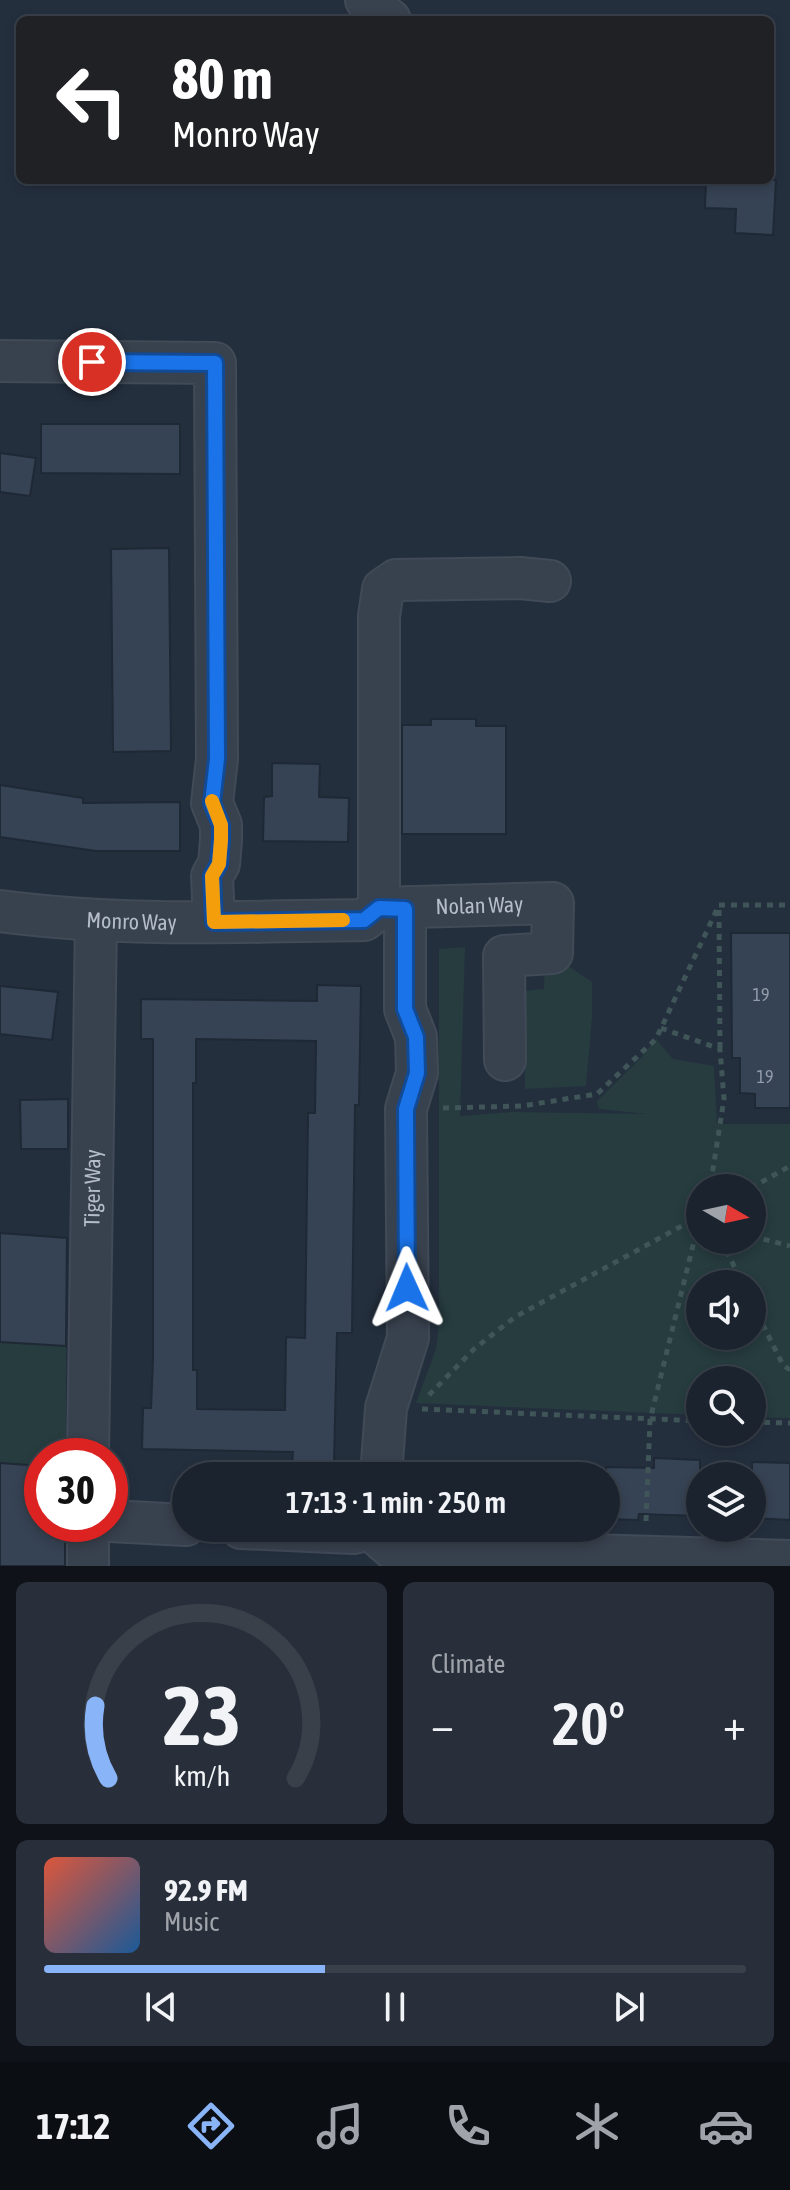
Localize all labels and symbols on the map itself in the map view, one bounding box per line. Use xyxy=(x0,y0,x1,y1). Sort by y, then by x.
pin xyxy=(58,328,126,396)
street label: Nolan Way xyxy=(435,891,523,919)
street label: Monro Way xyxy=(86,906,177,935)
house number: 19 xyxy=(753,984,769,1005)
house number: 19 xyxy=(757,1066,773,1087)
street label: Tiger Way xyxy=(78,1149,106,1227)
north arrow xyxy=(686,1174,766,1254)
position arrow xyxy=(365,1246,449,1330)
speed limit sign: 30 xyxy=(24,1438,128,1542)

